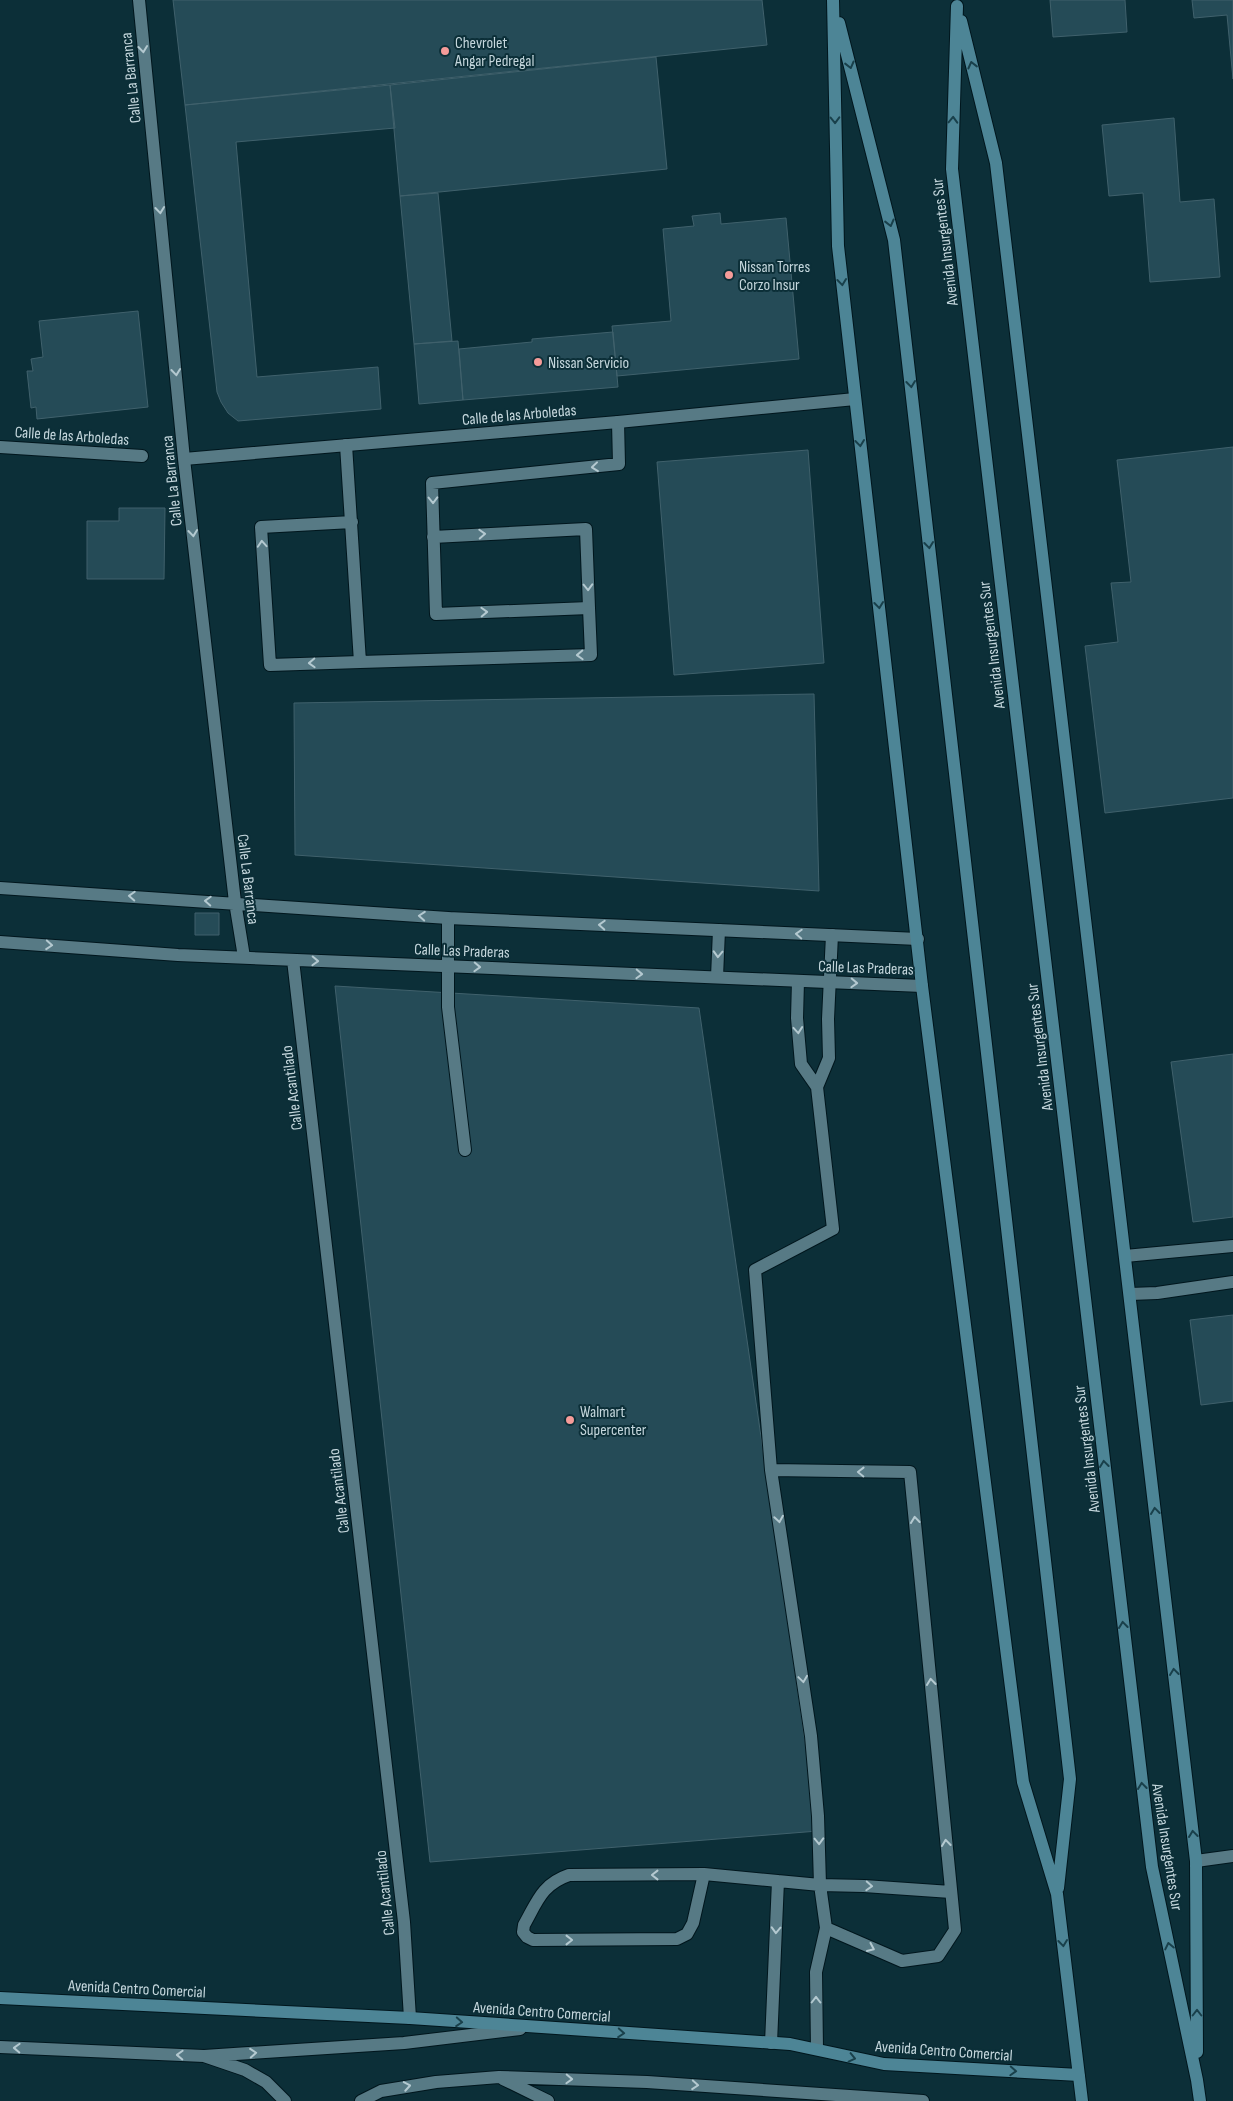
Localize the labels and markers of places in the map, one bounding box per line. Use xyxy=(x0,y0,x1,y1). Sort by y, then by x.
place label: Chevrolet Angar Pedregal xyxy=(454,34,534,71)
marker: Chevrolet Angar Pedregal xyxy=(439,45,451,57)
place label: Nissan Torres Corzo Insur xyxy=(739,258,810,295)
marker: Nissan Torres Corzo Insur xyxy=(723,269,735,281)
place label: Nissan Servicio xyxy=(548,354,629,373)
marker: Nissan Servicio xyxy=(532,356,544,368)
place label: Walmart Supercenter xyxy=(580,1403,647,1440)
marker: Walmart Supercenter xyxy=(564,1414,576,1426)

